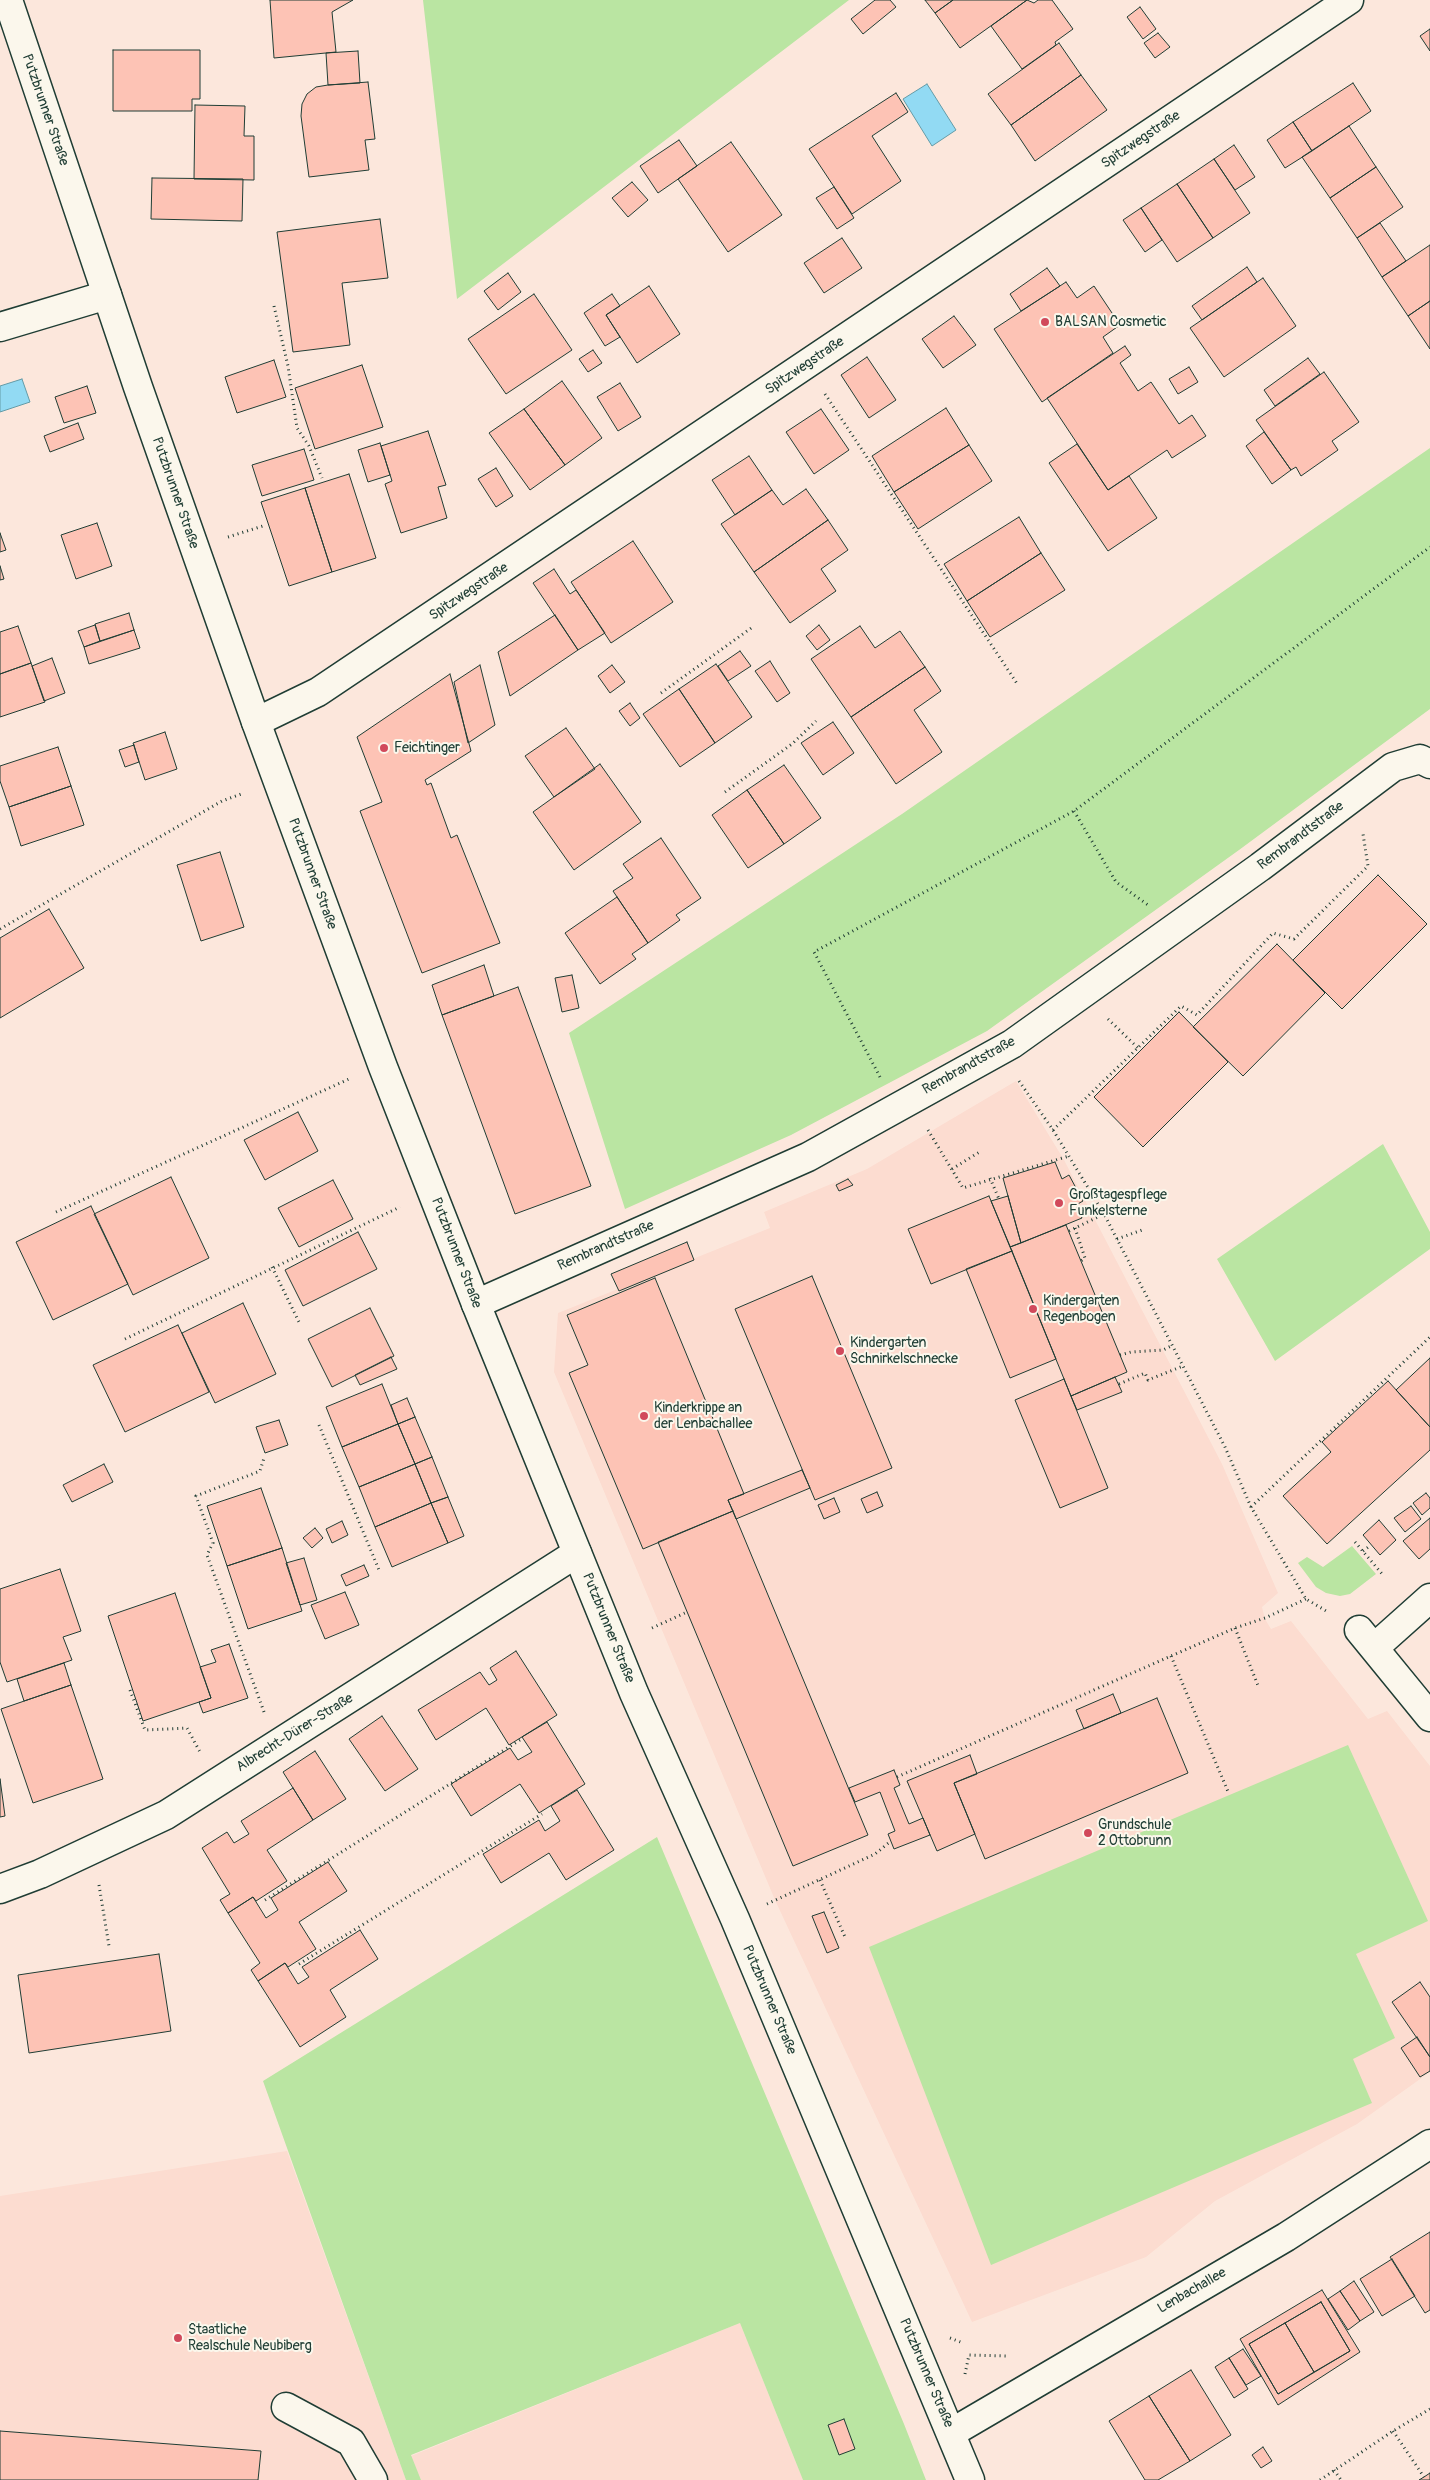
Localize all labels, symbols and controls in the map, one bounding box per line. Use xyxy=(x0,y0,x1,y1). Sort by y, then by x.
street label: Putzbrunner Straße xyxy=(18,52,72,168)
street label: Spitzwegstraße xyxy=(1098,107,1184,173)
place label: BALSAN Cosmetic xyxy=(1055,314,1167,330)
marker: BALSAN Cosmetic xyxy=(1039,316,1051,328)
street label: Spitzwegstraße xyxy=(762,333,848,399)
street label: Putzbrunner Straße xyxy=(148,435,202,551)
street label: Spitzwegstraße xyxy=(426,559,512,625)
place label: Feichtinger xyxy=(394,740,460,756)
marker: Feichtinger xyxy=(378,742,390,754)
street label: Rembrandtstraße xyxy=(1255,798,1347,874)
street label: Putzbrunner Straße xyxy=(284,816,340,932)
street label: Rembrandtstraße xyxy=(920,1034,1018,1098)
place label: Großtagespflege Funkelsterne xyxy=(1069,1187,1167,1220)
street label: Putzbrunner Straße xyxy=(427,1195,485,1311)
marker: Großtagespflege Funkelsterne xyxy=(1053,1197,1065,1209)
street label: Rembrandtstraße xyxy=(555,1217,657,1275)
place label: Kindergarten Regenbogen xyxy=(1043,1293,1119,1325)
marker: Kindergarten Regenbogen xyxy=(1027,1303,1039,1315)
place label: Kindergarten Schnirkelschnecke xyxy=(850,1335,958,1368)
marker: Kindergarten Schnirkelschnecke xyxy=(834,1345,846,1357)
place label: Kinderkrippe an der Lenbachallee xyxy=(654,1400,752,1432)
marker: Kinderkrippe an der Lenbachallee xyxy=(638,1410,650,1422)
street label: Putzbrunner Straße xyxy=(578,1570,638,1686)
street label: Albrecht-Dürer-Straße xyxy=(233,1690,357,1776)
place label: Grundschule 2 Ottobrunn xyxy=(1098,1817,1171,1850)
marker: Grundschule 2 Ottobrunn xyxy=(1082,1827,1094,1839)
street label: Putzbrunner Straße xyxy=(738,1943,800,2057)
street label: Lenbachallee xyxy=(1155,2265,1229,2317)
street label: Putzbrunner Straße xyxy=(895,2316,957,2430)
place label: Staatliche Realschule Neubiberg xyxy=(188,2322,312,2354)
marker: Staatliche Realschule Neubiberg xyxy=(172,2332,184,2344)

